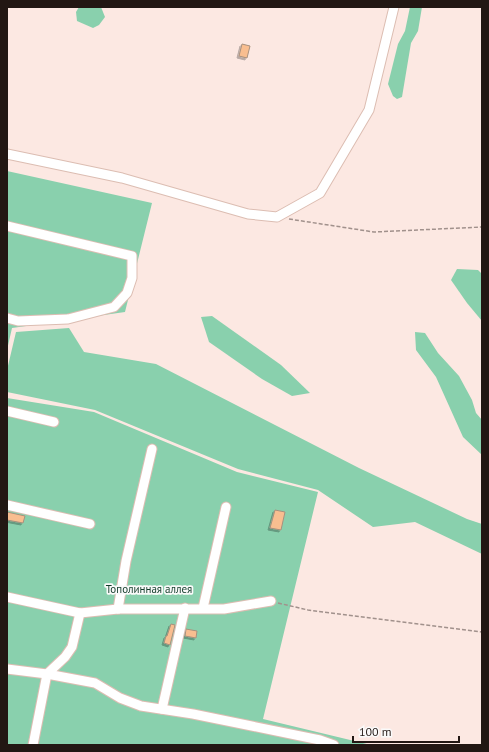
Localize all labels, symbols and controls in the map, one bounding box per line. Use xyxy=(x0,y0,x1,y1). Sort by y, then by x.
park label: Тополинная аллея xyxy=(106,582,192,596)
scale bar xyxy=(353,718,459,744)
text: 100 m xyxy=(359,724,392,739)

